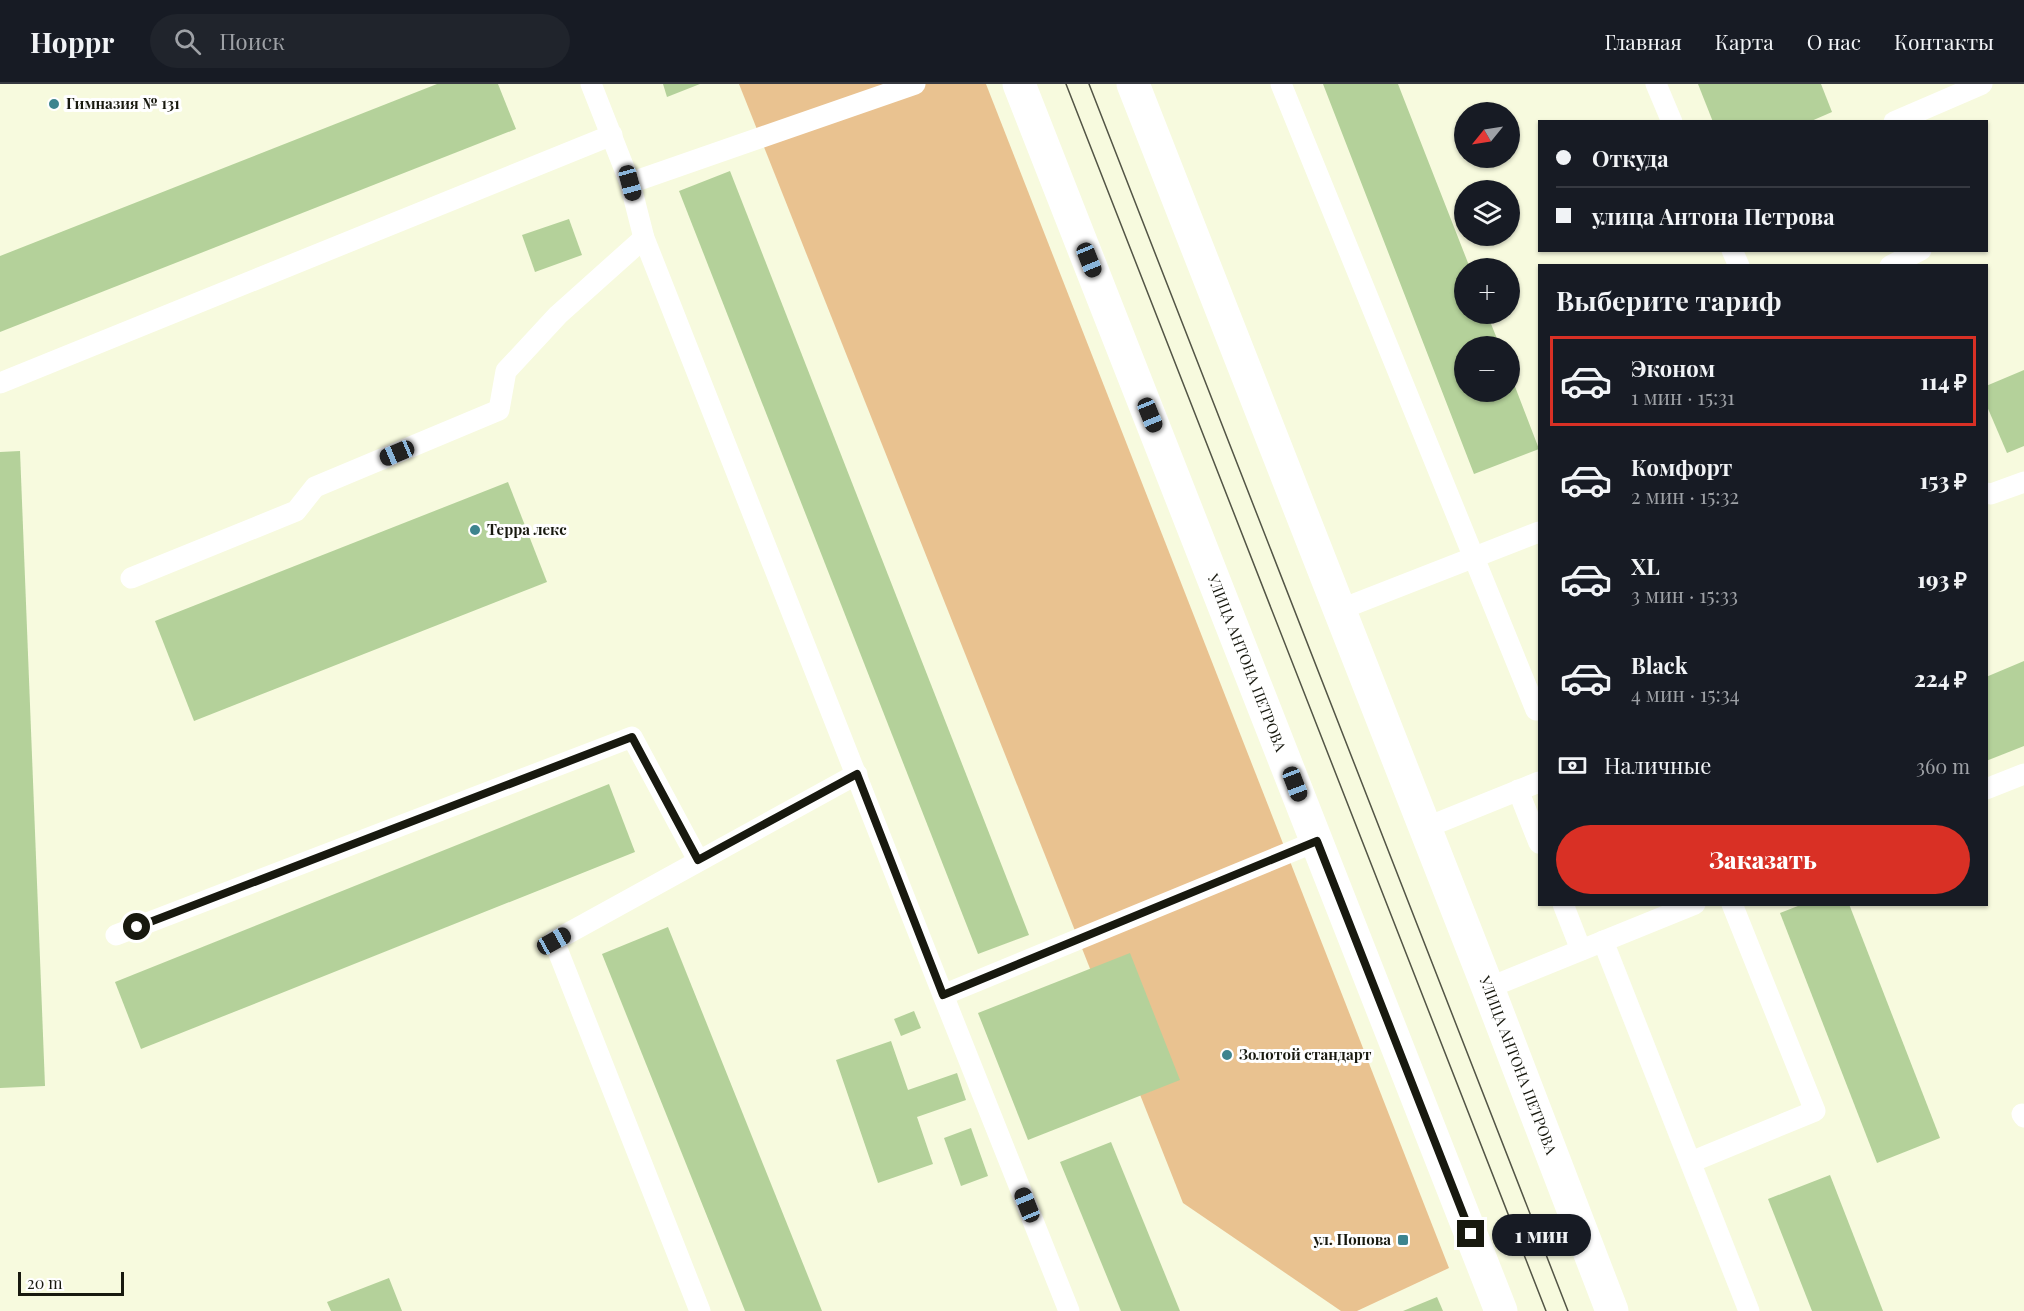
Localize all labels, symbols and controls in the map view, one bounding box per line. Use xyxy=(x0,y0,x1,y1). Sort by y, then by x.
search box xyxy=(150,14,570,68)
text: Hoppr xyxy=(30,23,114,60)
icon: search xyxy=(171,25,204,58)
text: Поиск xyxy=(219,26,285,56)
text: Главная xyxy=(1604,27,1682,55)
text: Карта xyxy=(1715,27,1774,55)
text: О нас xyxy=(1807,27,1861,55)
text: Контакты xyxy=(1894,27,1994,55)
place label: Гимназия № 131 xyxy=(66,93,180,113)
marker: Гимназия № 131 xyxy=(47,97,61,111)
north arrow xyxy=(1454,102,1520,168)
map controls xyxy=(1454,102,1520,402)
text: Откуда xyxy=(1592,143,1669,173)
car xyxy=(617,163,643,203)
button: layers xyxy=(1454,180,1520,246)
text: улица Антона Петрова xyxy=(1592,201,1835,231)
car xyxy=(1074,240,1104,280)
button: + xyxy=(1454,258,1520,324)
text: Выберите тариф xyxy=(1556,282,1782,318)
button: − xyxy=(1454,336,1520,402)
text: Эконом xyxy=(1631,353,1715,383)
icon: car xyxy=(1559,354,1613,408)
text: 114 ₽ xyxy=(1921,366,1967,396)
text: 1 мин · 15:31 xyxy=(1631,383,1735,410)
car xyxy=(1135,395,1165,435)
car xyxy=(377,438,417,468)
text: Комфорт xyxy=(1631,452,1732,482)
icon: car xyxy=(1559,453,1613,507)
text: 153 ₽ xyxy=(1920,465,1967,495)
text: 2 мин · 15:32 xyxy=(1631,482,1739,509)
place label: Терра лекс xyxy=(487,519,567,539)
marker: Терра лекс xyxy=(468,523,482,537)
text: XL xyxy=(1631,551,1660,581)
icon: car xyxy=(1559,552,1613,606)
text: 193 ₽ xyxy=(1917,564,1967,594)
street label: УЛИЦА АНТОНА ПЕТРОВА xyxy=(1203,570,1291,755)
text: 3 мин · 15:33 xyxy=(1631,581,1738,608)
text: Black xyxy=(1631,650,1688,680)
icon: car xyxy=(1559,651,1613,705)
text: 224 ₽ xyxy=(1914,663,1967,693)
text: 4 мин · 15:34 xyxy=(1631,680,1740,707)
icon: cash xyxy=(1556,749,1589,782)
text: Наличные xyxy=(1604,750,1711,780)
text: 360 m xyxy=(1916,752,1970,779)
car xyxy=(1280,764,1310,804)
button: Заказать xyxy=(1556,825,1970,894)
route start xyxy=(123,913,150,940)
car xyxy=(534,924,574,958)
street label: УЛИЦА АНТОНА ПЕТРОВА xyxy=(1475,972,1562,1157)
place label: Золотой стандарт xyxy=(1239,1044,1372,1064)
marker: Золотой стандарт xyxy=(1220,1048,1234,1062)
car xyxy=(1012,1185,1042,1225)
callout: 1 мин xyxy=(1492,1213,1591,1255)
route end xyxy=(1457,1220,1484,1247)
text: 1 мин xyxy=(1515,1221,1568,1248)
place label: ул. Попова xyxy=(1313,1229,1391,1249)
marker: ул. Попова xyxy=(1396,1233,1410,1247)
scale bar xyxy=(18,1269,124,1296)
text: 20 m xyxy=(27,1272,62,1293)

